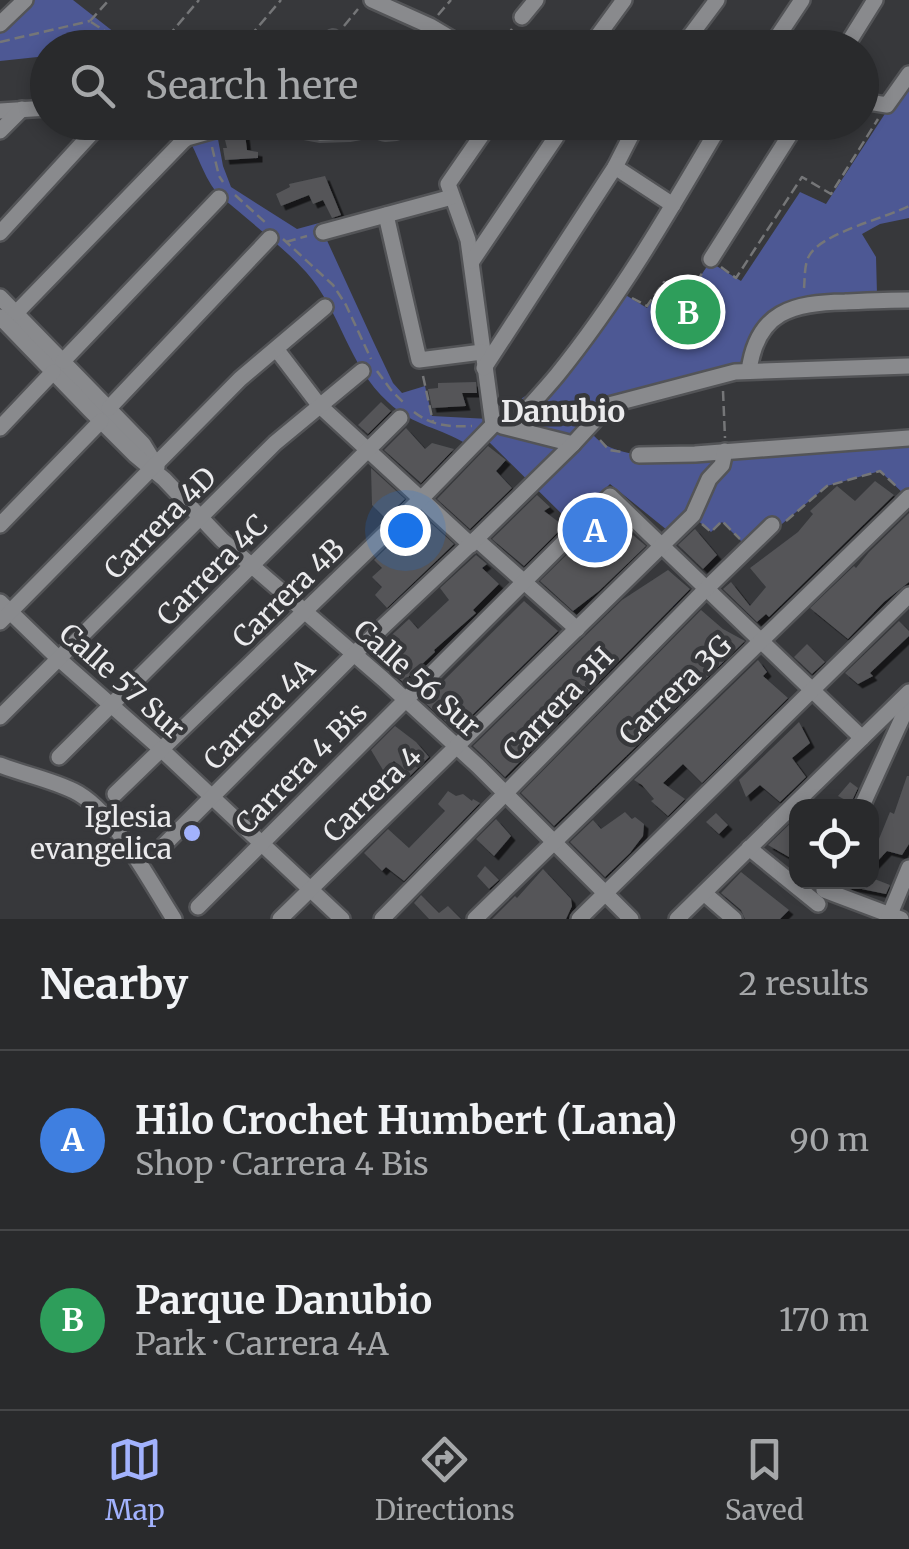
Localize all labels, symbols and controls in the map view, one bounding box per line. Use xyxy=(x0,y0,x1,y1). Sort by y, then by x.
search box xyxy=(30,30,879,140)
icon: search xyxy=(65,58,120,113)
text: Search here xyxy=(145,62,358,109)
pin: B xyxy=(656,274,720,350)
district label: Danubio xyxy=(501,392,625,430)
street label: Carrera 4D xyxy=(96,459,224,587)
pin: A xyxy=(562,492,628,568)
your location xyxy=(380,505,431,556)
street label: Carrera 4C xyxy=(149,507,275,633)
street label: Carrera 4B xyxy=(224,531,352,655)
street label: Calle 56 Sur xyxy=(346,612,488,744)
street label: Calle 57 Sur xyxy=(52,615,192,747)
street label: Carrera 3G xyxy=(611,627,739,753)
street label: Carrera 3H xyxy=(495,640,621,768)
street label: Carrera 4A xyxy=(196,650,323,777)
street label: Carrera 4 Bis xyxy=(228,695,374,841)
street label: Carrera 4 xyxy=(316,739,428,849)
place label: Iglesia evangelica xyxy=(30,799,172,867)
map controls xyxy=(789,799,879,889)
button: locate xyxy=(789,799,879,889)
marker: Iglesia evangelica xyxy=(181,822,203,844)
text: Nearby xyxy=(40,958,188,1010)
text: 2 results xyxy=(738,964,869,1004)
text: Hilo Crochet Humbert (Lana) xyxy=(135,1097,677,1144)
text: A xyxy=(61,1120,84,1160)
text: 90 m xyxy=(790,1120,869,1160)
text: Shop · Carrera 4 Bis xyxy=(135,1144,429,1184)
text: Parque Danubio xyxy=(135,1277,432,1324)
text: B xyxy=(61,1300,84,1340)
text: 170 m xyxy=(779,1300,869,1340)
text: Park · Carrera 4A xyxy=(135,1324,389,1364)
tab: Map xyxy=(105,1432,165,1528)
tab: Directions xyxy=(375,1432,515,1528)
tab: Saved xyxy=(725,1432,804,1528)

